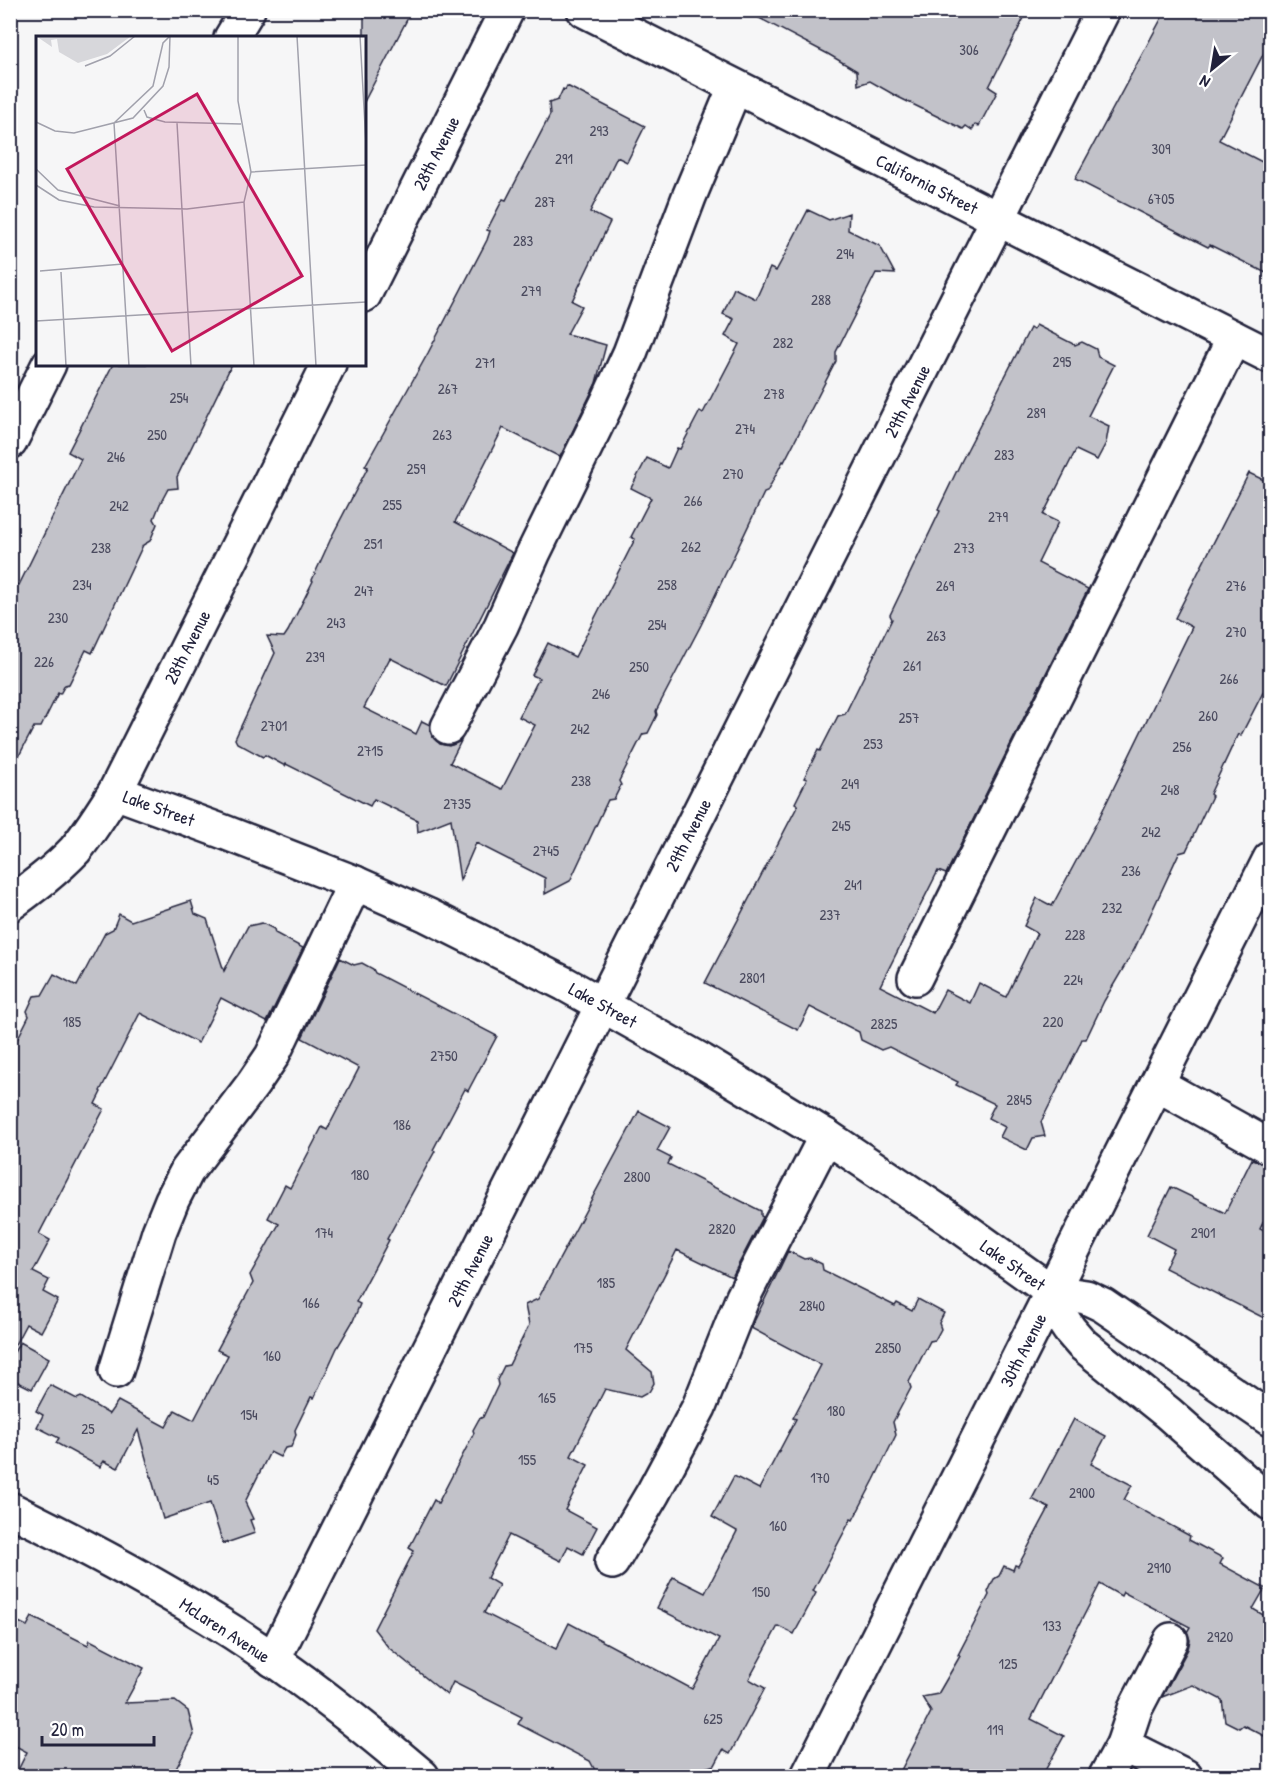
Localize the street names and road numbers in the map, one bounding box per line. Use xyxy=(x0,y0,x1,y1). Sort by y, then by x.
street label: 28th Avenue xyxy=(407,112,465,194)
street label: California Street xyxy=(872,148,983,221)
street label: 29th Avenue xyxy=(878,360,936,442)
street label: 28th Avenue xyxy=(158,606,216,688)
street label: Lake Street xyxy=(120,784,199,833)
street label: 29th Avenue xyxy=(659,794,717,876)
street label: Lake Street xyxy=(564,976,642,1034)
street label: 29th Avenue xyxy=(441,1229,499,1311)
street label: Lake Street xyxy=(975,1233,1051,1297)
street label: 30th Avenue xyxy=(994,1309,1052,1391)
street label: McLaren Avenue xyxy=(175,1591,275,1669)

